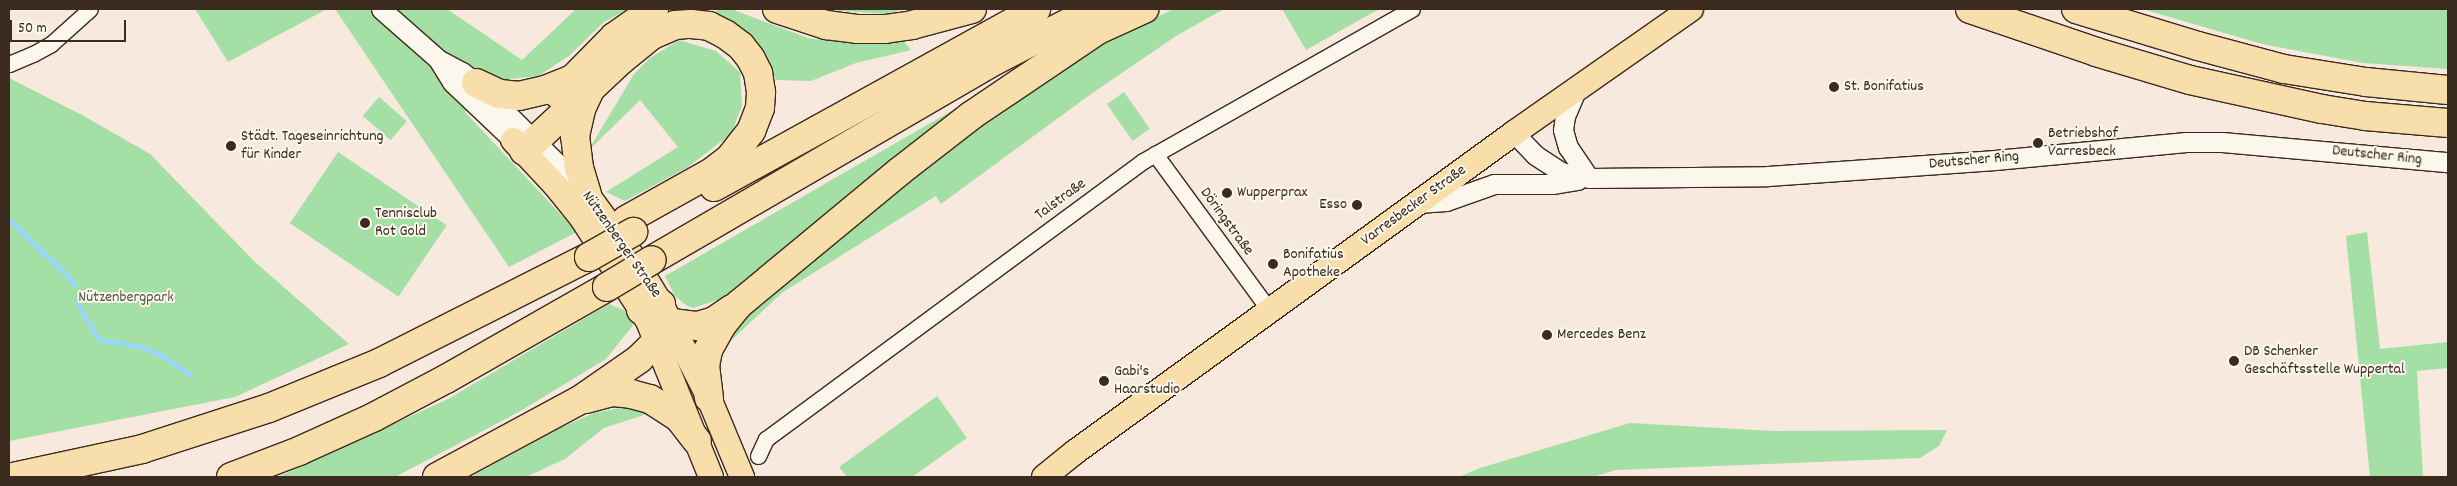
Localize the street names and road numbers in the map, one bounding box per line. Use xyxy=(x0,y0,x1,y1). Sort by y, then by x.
street label: Deutscher Ring xyxy=(2331,142,2423,170)
street label: Deutscher Ring xyxy=(1928,147,2020,175)
street label: Varresbecker Straße xyxy=(1358,161,1470,251)
street label: Talstraße xyxy=(1032,175,1090,225)
street label: Döringstraße xyxy=(1195,184,1257,260)
street label: Nützenberger Straße xyxy=(577,188,665,302)

